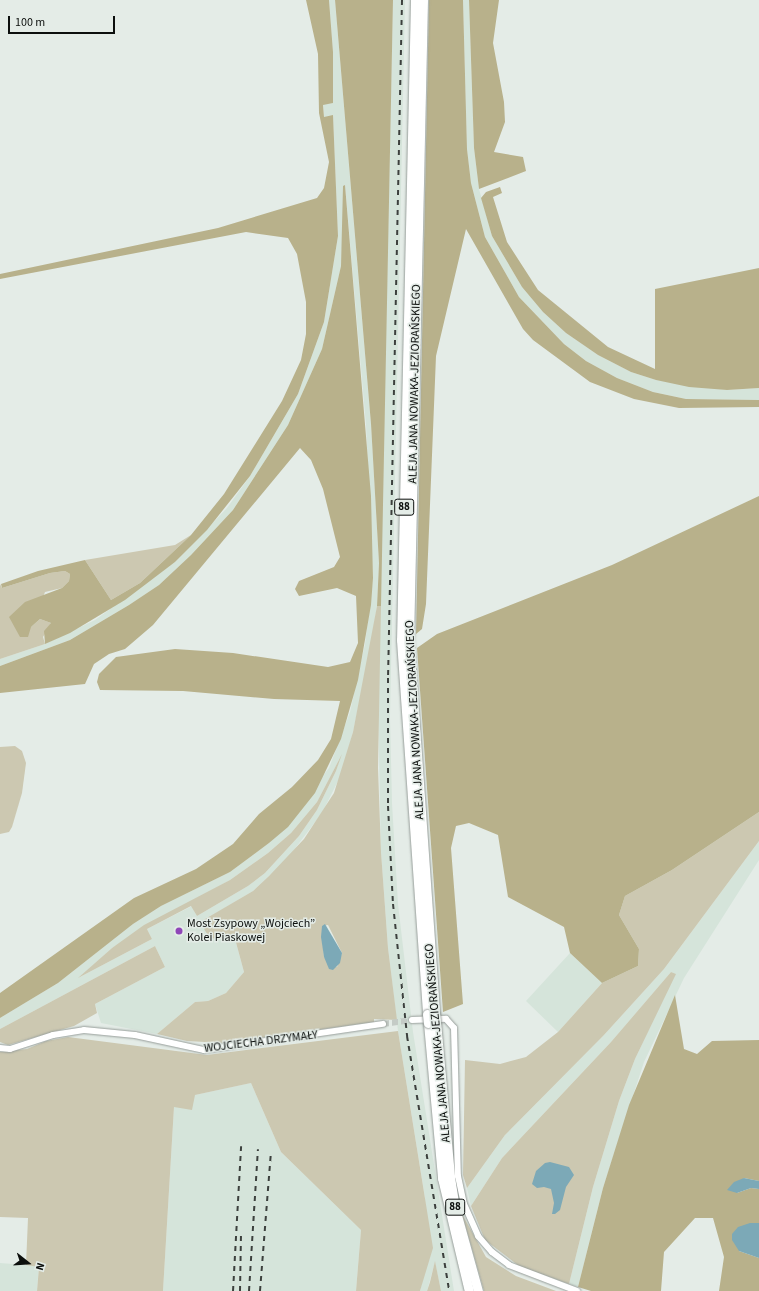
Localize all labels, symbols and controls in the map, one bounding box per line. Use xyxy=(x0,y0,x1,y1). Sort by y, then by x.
scale bar xyxy=(10,8,117,34)
text: 100 m xyxy=(15,14,45,31)
street label: ALEJA JANA NOWAKA-JEZIORAŃSKIEGO xyxy=(406,284,424,484)
road number: 88 xyxy=(394,498,414,516)
street label: ALEJA JANA NOWAKA-JEZIORAŃSKIEGO xyxy=(403,620,427,820)
place label: Most Zsypowy „Wojciech” Kolei Piaskowej xyxy=(187,917,315,945)
marker: Most Zsypowy „Wojciech” Kolei Piaskowej xyxy=(174,926,184,936)
street label: ALEJA JANA NOWAKA-JEZIORAŃSKIEGO xyxy=(422,943,454,1143)
street label: WOJCIECHA DRZYMAŁY xyxy=(203,1028,319,1056)
road number: 88 xyxy=(445,1198,465,1216)
north arrow xyxy=(8,1243,48,1283)
text: N xyxy=(32,1261,48,1272)

